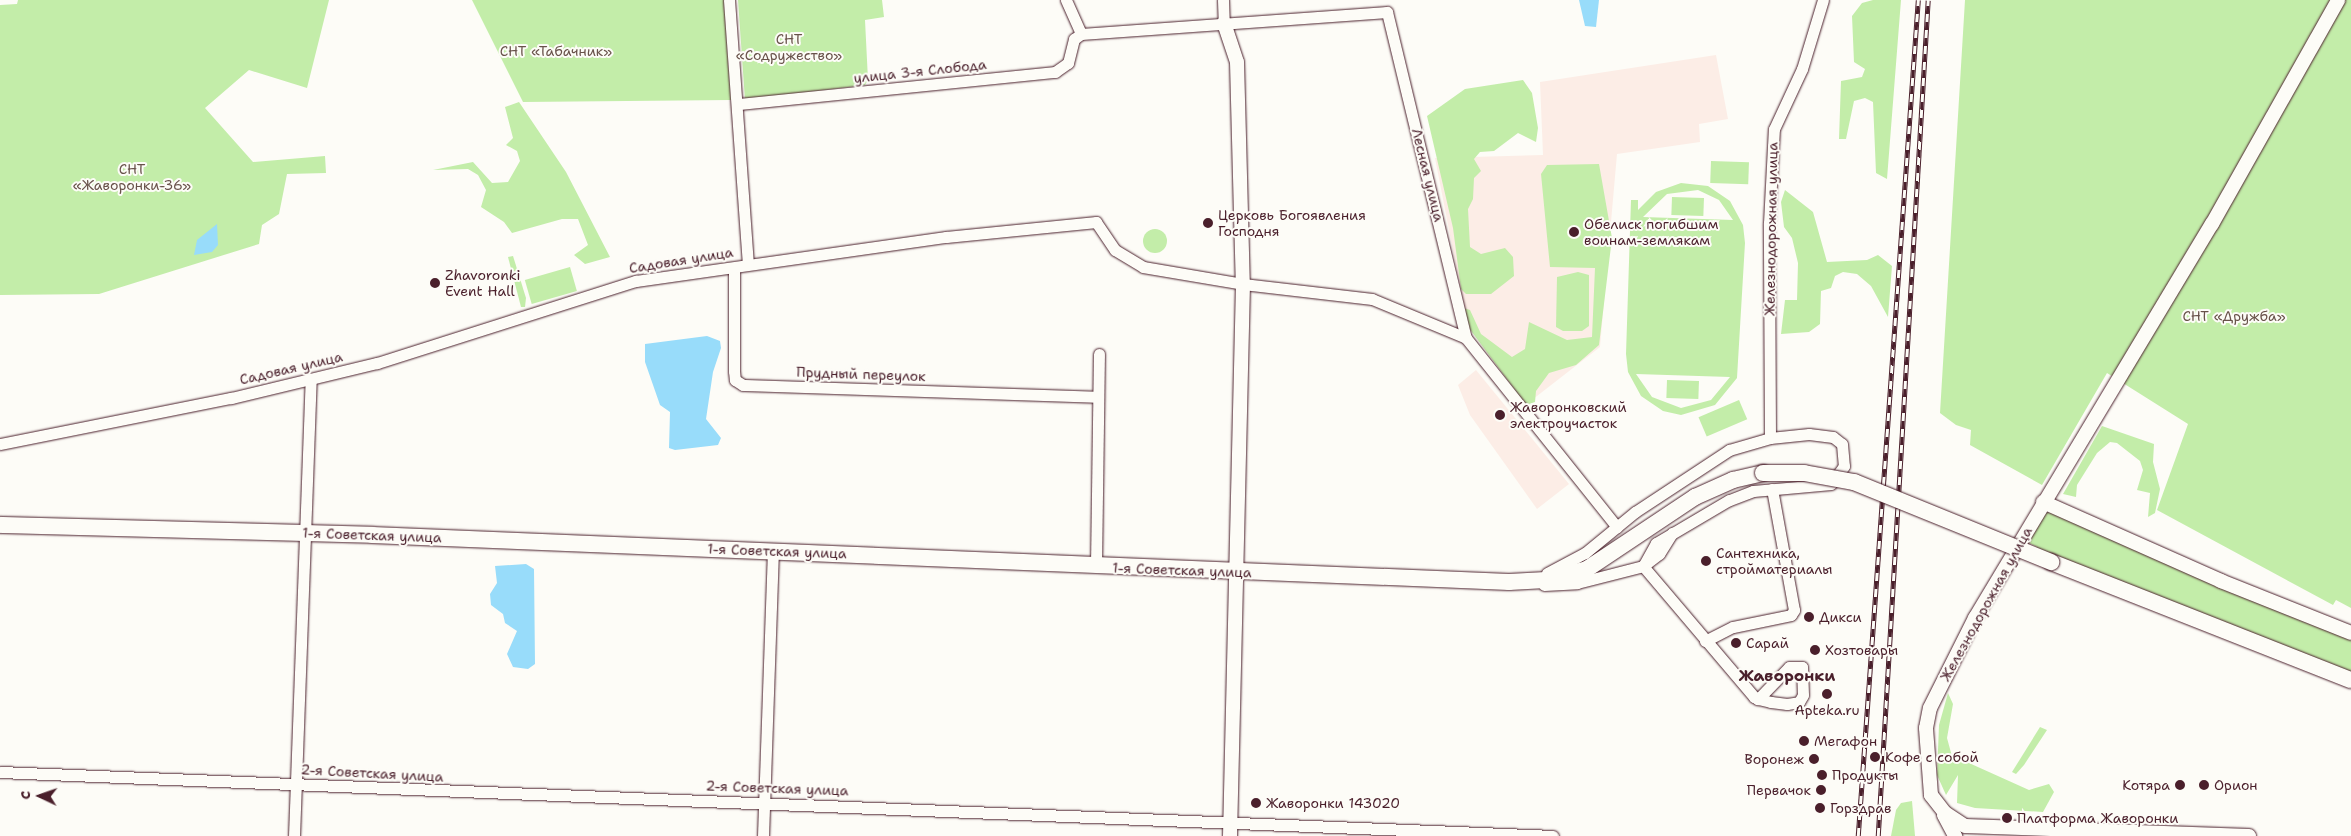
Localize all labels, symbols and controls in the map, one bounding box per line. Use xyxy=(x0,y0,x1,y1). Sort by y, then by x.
park label: СНТ «Содружество» xyxy=(736,31,842,64)
park label: СНТ «Табачник» xyxy=(500,43,612,59)
street label: улица 3-я Слобода xyxy=(853,56,987,86)
street label: Лесная улица xyxy=(1408,127,1448,223)
street label: Железнодорожная улица xyxy=(1761,142,1781,316)
park label: СНТ «Жаворонки-36» xyxy=(73,161,191,193)
place label: Церковь Богоявления Господня xyxy=(1218,207,1366,240)
place label: Обелиск погибшим воинам-землякам xyxy=(1584,216,1718,248)
marker: Церковь Богоявления Господня xyxy=(1202,217,1214,229)
marker: Обелиск погибшим воинам-землякам xyxy=(1568,226,1580,238)
street label: Садовая улица xyxy=(628,243,734,277)
place label: Zhavoronki Event Hall xyxy=(445,267,520,300)
marker: Zhavoronki Event Hall xyxy=(429,277,441,289)
park label: СНТ «Дружба» xyxy=(2182,308,2286,324)
street label: Садовая улица xyxy=(238,348,344,388)
street label: Прудный переулок xyxy=(796,363,926,385)
place label: Жаворонковский электроучасток xyxy=(1510,399,1627,432)
marker: Жаворонковский электроучасток xyxy=(1494,409,1506,421)
street label: 1-я Советская улица xyxy=(302,524,442,546)
street label: Железнодорожная улица xyxy=(1936,524,2036,684)
street label: 1-я Советская улица xyxy=(707,540,847,562)
place label: Сантехника, стройматериалы xyxy=(1716,545,1832,578)
marker: Сантехника, стройматериалы xyxy=(1700,555,1712,567)
street label: 1-я Советская улица xyxy=(1112,559,1252,581)
place label: Дикси xyxy=(1819,609,1862,625)
marker: Дикси xyxy=(1803,611,1815,623)
place label: Сарай xyxy=(1746,635,1789,651)
marker: Сарай xyxy=(1730,637,1742,649)
place label: Хозтовары xyxy=(1825,642,1898,658)
marker: Хозтовары xyxy=(1809,644,1821,656)
district label: Жаворонки xyxy=(1739,666,1835,686)
marker: Apteka.ru xyxy=(1821,688,1833,700)
place label: Apteka.ru xyxy=(1795,702,1859,718)
place label: Мегафон xyxy=(1814,733,1877,749)
marker: Мегафон xyxy=(1798,735,1810,747)
place label: Кофе с собой xyxy=(1885,749,1979,765)
place label: Воронеж xyxy=(1745,751,1804,767)
marker: Кофе с собой xyxy=(1869,751,1881,763)
marker: Воронеж xyxy=(1808,753,1820,765)
street label: 2-я Советская улица xyxy=(300,761,444,785)
place label: Продукты xyxy=(1832,767,1899,783)
marker: Продукты xyxy=(1816,769,1828,781)
north arrow xyxy=(15,771,65,821)
street label: 2-я Советская улица xyxy=(705,777,849,799)
place label: Котяра xyxy=(2122,777,2170,793)
place label: Орион xyxy=(2214,777,2258,793)
marker: Котяра xyxy=(2174,779,2186,791)
marker: Орион xyxy=(2198,779,2210,791)
place label: Первачок xyxy=(1747,782,1811,798)
marker: Первачок xyxy=(1815,784,1827,796)
text: С xyxy=(16,790,34,800)
place label: Жаворонки 143020 xyxy=(1266,795,1400,811)
marker: Жаворонки 143020 xyxy=(1250,797,1262,809)
place label: Горздрав xyxy=(1830,800,1891,816)
marker: Горздрав xyxy=(1814,802,1826,814)
place label: Платформа Жаворонки xyxy=(2017,810,2178,826)
marker: Платформа Жаворонки xyxy=(2001,812,2013,824)

